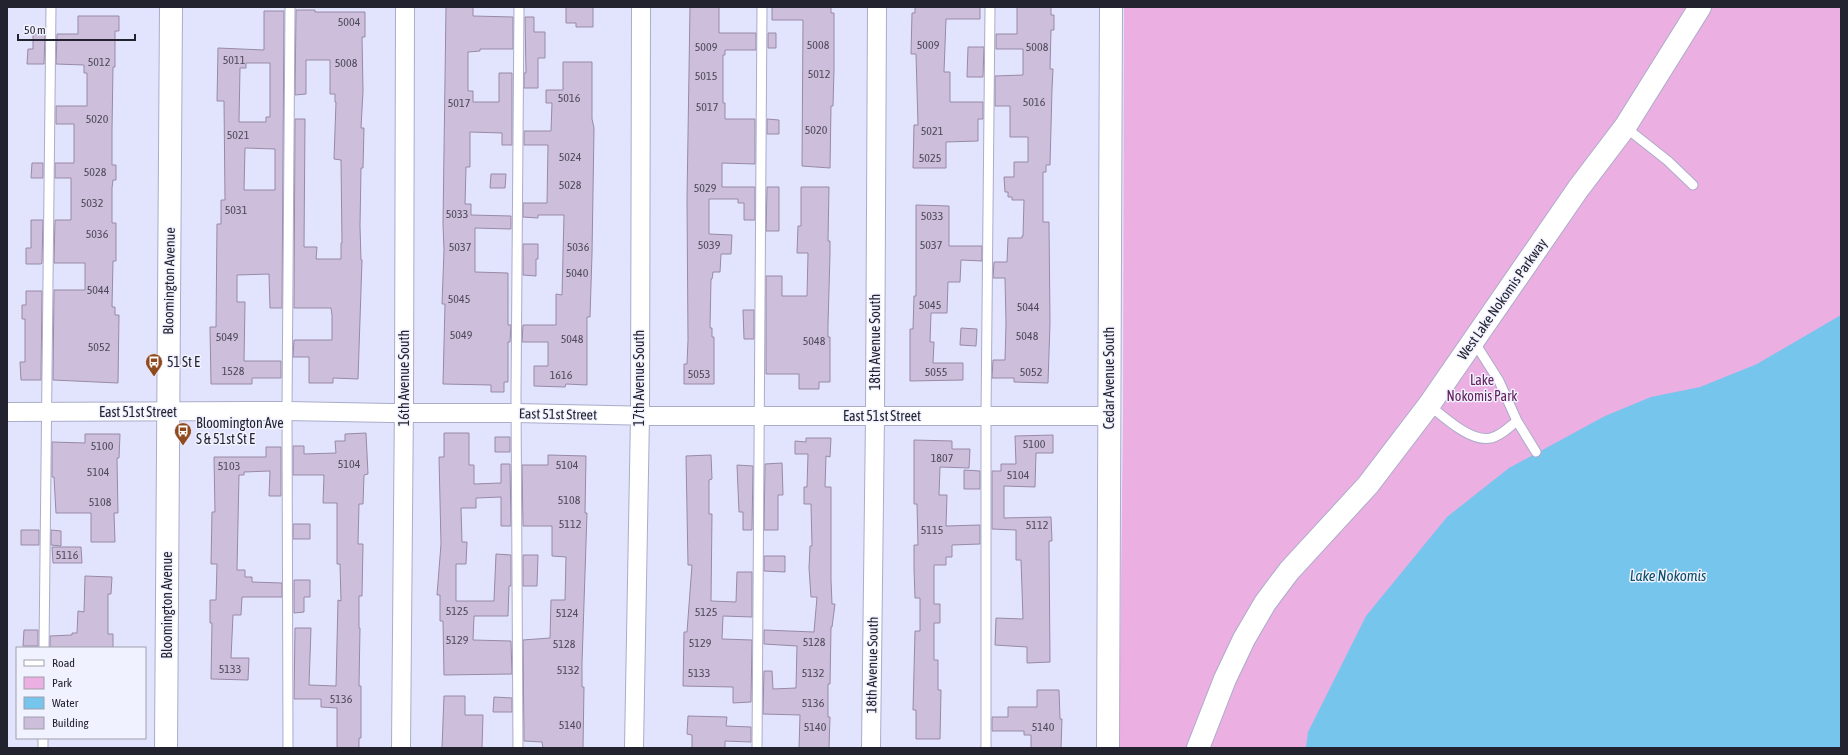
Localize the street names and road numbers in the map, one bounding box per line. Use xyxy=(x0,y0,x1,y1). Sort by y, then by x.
street label: Bloomington Avenue xyxy=(160,227,178,335)
street label: West Lake Nokomis Parkway xyxy=(1454,235,1550,363)
street label: 18th Avenue South xyxy=(867,294,883,390)
street label: Cedar Avenue South xyxy=(1101,327,1117,429)
street label: 16th Avenue South xyxy=(396,330,412,426)
street label: 17th Avenue South xyxy=(631,330,647,426)
street label: East 51st Street xyxy=(99,404,177,420)
street label: East 51st Street xyxy=(519,405,597,423)
street label: East 51st Street xyxy=(843,408,921,424)
street label: Bloomington Avenue xyxy=(159,551,175,659)
street label: 18th Avenue South xyxy=(863,617,881,713)

